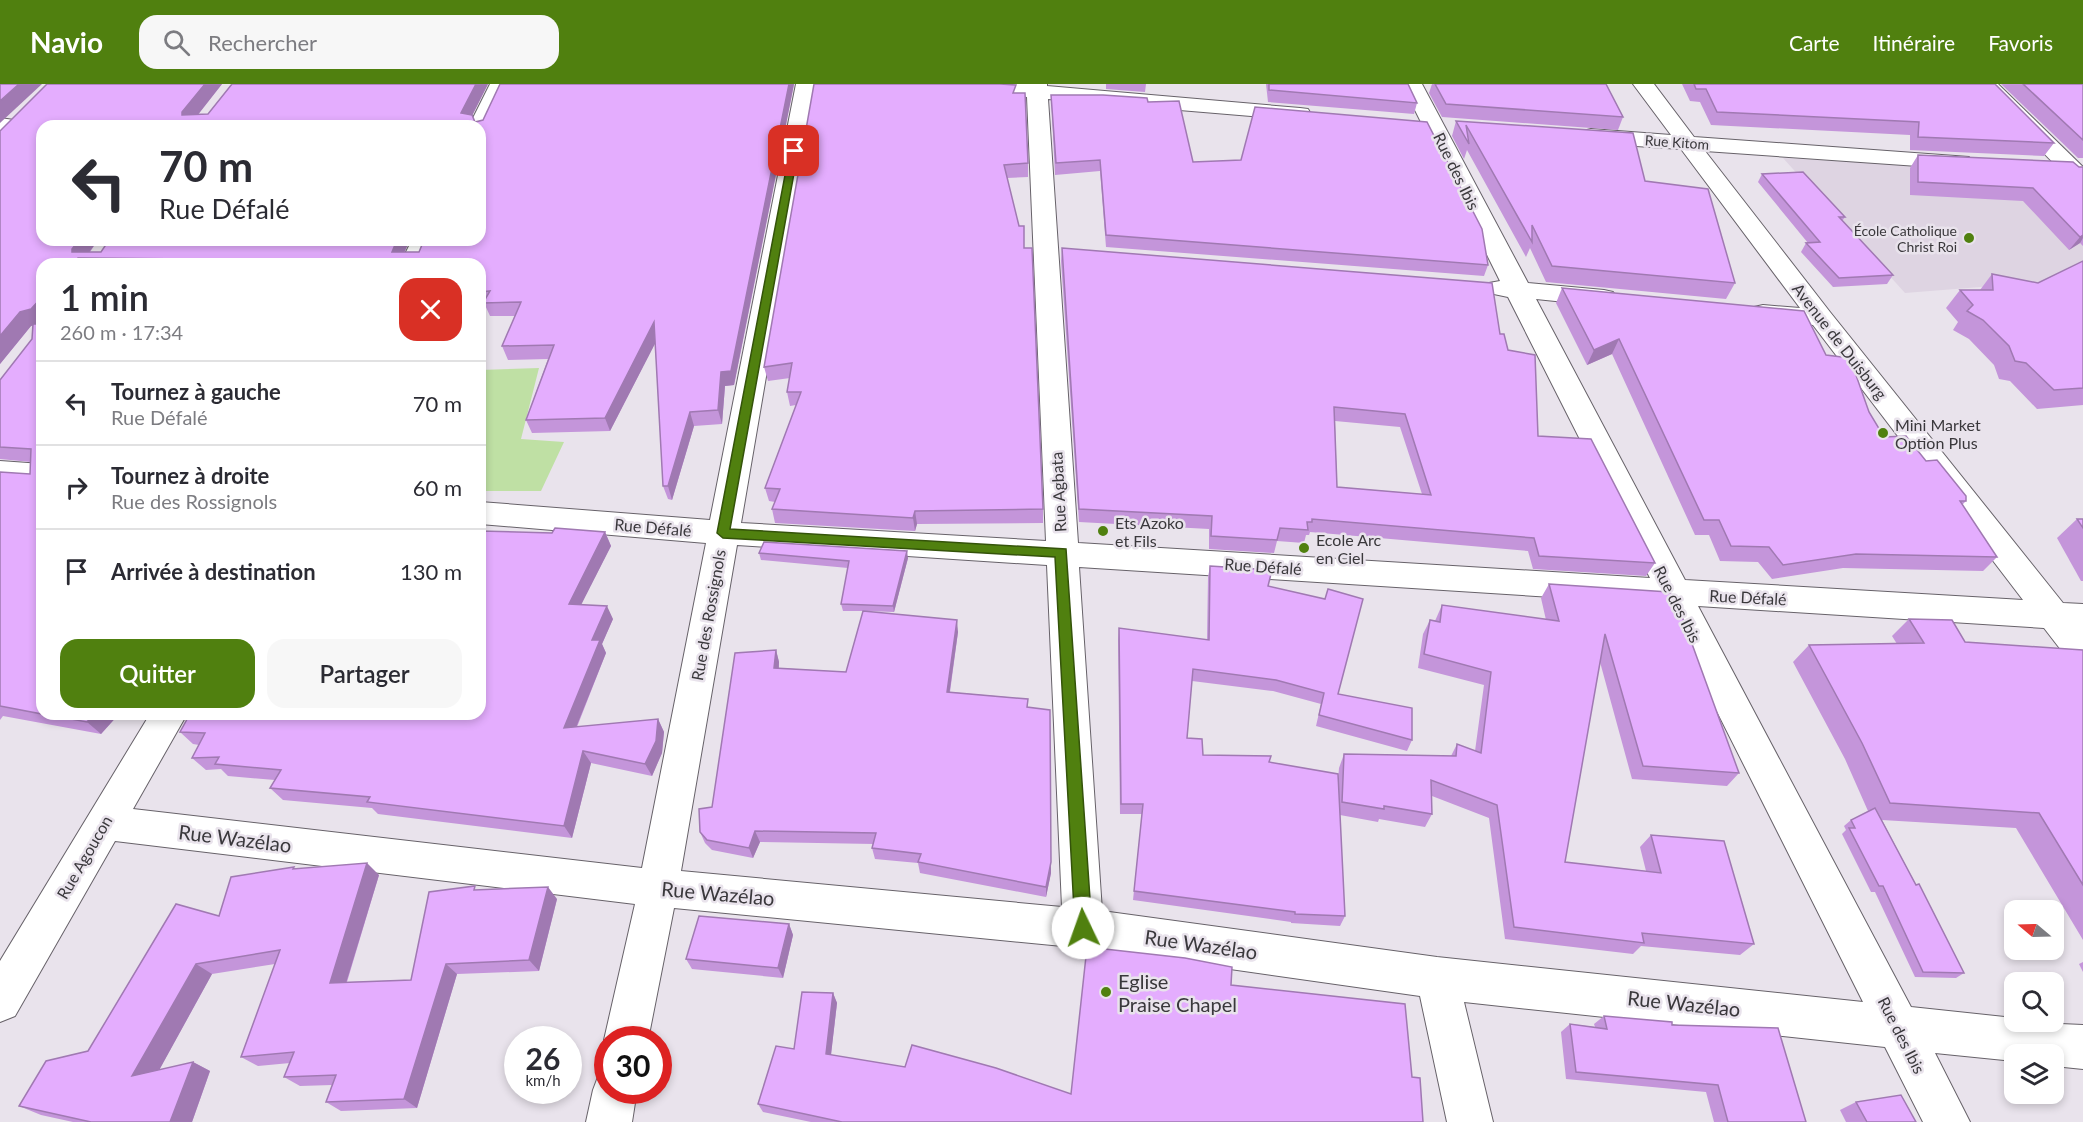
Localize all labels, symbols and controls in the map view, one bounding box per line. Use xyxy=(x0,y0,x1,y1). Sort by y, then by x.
search box xyxy=(139,15,559,69)
text: Navio xyxy=(30,25,103,59)
icon: search xyxy=(160,26,193,59)
text: Rechercher xyxy=(208,29,317,56)
text: Carte xyxy=(1789,30,1840,55)
text: Itinéraire xyxy=(1873,30,1955,55)
text: Favoris xyxy=(1988,30,2053,55)
pin xyxy=(768,125,819,176)
street label: Rue des Ibis xyxy=(1430,129,1484,213)
street label: Rue Kitom xyxy=(1644,131,1710,153)
icon: arrive xyxy=(777,134,810,167)
text: 70 m xyxy=(159,141,253,191)
icon: left xyxy=(60,144,138,222)
text: Rue Défalé xyxy=(159,192,289,225)
place label: École Catholique Christ Roi xyxy=(1854,222,1957,255)
marker: École Catholique Christ Roi xyxy=(1962,231,1976,245)
text: 1 min xyxy=(60,275,149,319)
button: close xyxy=(399,278,462,341)
street label: Avenue de Duisburg xyxy=(1789,279,1891,403)
text: 260 m · 17:34 xyxy=(60,320,183,344)
text: Tournez à gauche xyxy=(111,378,281,405)
icon: left xyxy=(60,387,93,420)
text: 70 m xyxy=(413,390,462,417)
text: Rue Défalé xyxy=(111,405,208,429)
place label: Mini Market Option Plus xyxy=(1895,415,1981,452)
marker: Mini Market Option Plus xyxy=(1876,426,1890,440)
street label: Rue Agbata xyxy=(1046,451,1070,533)
text: Tournez à droite xyxy=(111,462,269,489)
icon: right xyxy=(60,471,93,504)
text: 60 m xyxy=(413,474,462,501)
text: Rue des Rossignols xyxy=(111,489,277,513)
place label: Ets Azoko et Fils xyxy=(1115,513,1184,550)
street label: Rue Défalé xyxy=(614,514,692,540)
marker: Ets Azoko et Fils xyxy=(1096,524,1110,538)
place label: Ecole Arc en Ciel xyxy=(1316,530,1382,567)
marker: Ecole Arc en Ciel xyxy=(1297,541,1311,555)
street label: Rue des Rossignols xyxy=(687,548,729,682)
street label: Rue Défalé xyxy=(1224,554,1302,578)
icon: arrive xyxy=(60,555,93,588)
text: Arrivée à destination xyxy=(111,558,316,585)
text: 130 m xyxy=(400,558,462,585)
street label: Rue des Ibis xyxy=(1651,562,1705,646)
street label: Rue Défalé xyxy=(1709,585,1787,609)
button: Quitter xyxy=(60,639,255,708)
button: Partager xyxy=(267,639,462,708)
street label: Rue Agoucon xyxy=(52,812,116,902)
street label: Rue Wazélao xyxy=(177,819,293,857)
street label: Rue Wazélao xyxy=(660,876,776,910)
position arrow xyxy=(1051,896,1115,960)
north arrow xyxy=(2004,900,2064,960)
map controls xyxy=(2004,900,2064,1104)
street label: Rue Wazélao xyxy=(1143,924,1259,964)
place label: Eglise Praise Chapel xyxy=(1118,969,1237,1016)
button: search xyxy=(2004,972,2064,1032)
marker: Eglise Praise Chapel xyxy=(1099,985,1113,999)
street label: Rue Wazélao xyxy=(1626,985,1742,1021)
street label: Rue des Ibis xyxy=(1875,993,1929,1077)
speed limit sign: 30 xyxy=(594,1026,672,1104)
text: 26 xyxy=(526,1040,560,1076)
button: layers xyxy=(2004,1044,2064,1104)
text: km/h xyxy=(525,1071,561,1089)

